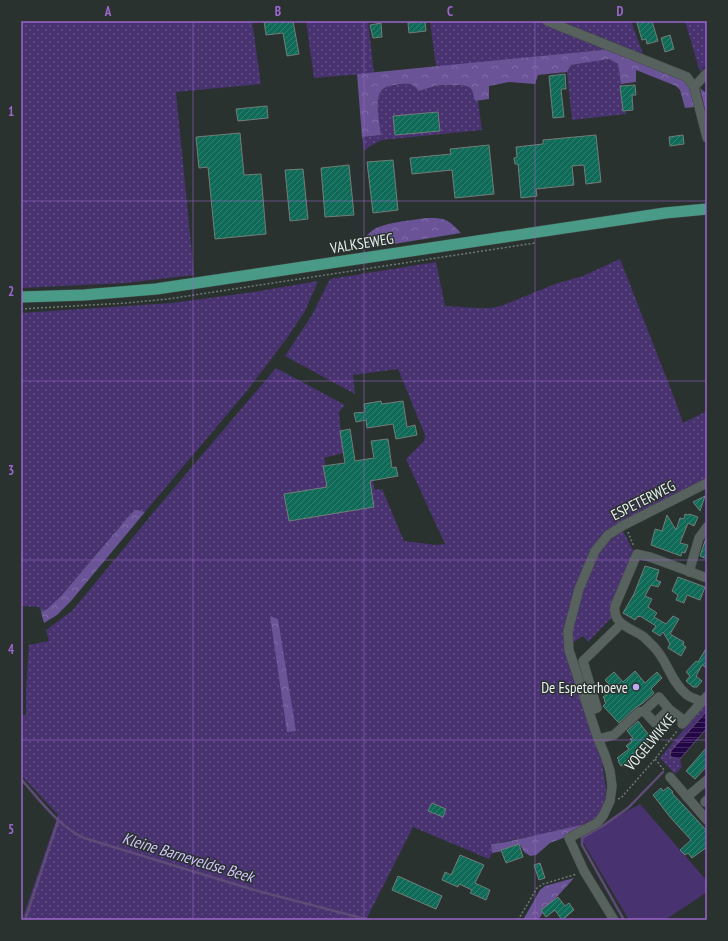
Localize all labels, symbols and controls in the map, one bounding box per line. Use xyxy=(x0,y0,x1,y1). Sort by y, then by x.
text: A xyxy=(104,3,112,20)
text: B xyxy=(275,3,281,20)
text: C xyxy=(447,3,453,20)
text: D xyxy=(617,3,624,20)
text: 1 xyxy=(8,103,14,120)
street label: VALKSEWEG xyxy=(328,229,395,258)
text: 2 xyxy=(8,283,14,300)
text: 3 xyxy=(8,462,14,479)
street label: ESPETERWEG xyxy=(608,476,678,524)
text: 4 xyxy=(8,641,15,658)
place label: De Espeterhoeve xyxy=(541,678,628,697)
marker: De Espeterhoeve xyxy=(631,682,641,692)
street label: VOGELWIKKE xyxy=(620,710,679,775)
text: 5 xyxy=(8,821,14,838)
water label: Kleine Barneveldse Beek xyxy=(120,828,258,887)

